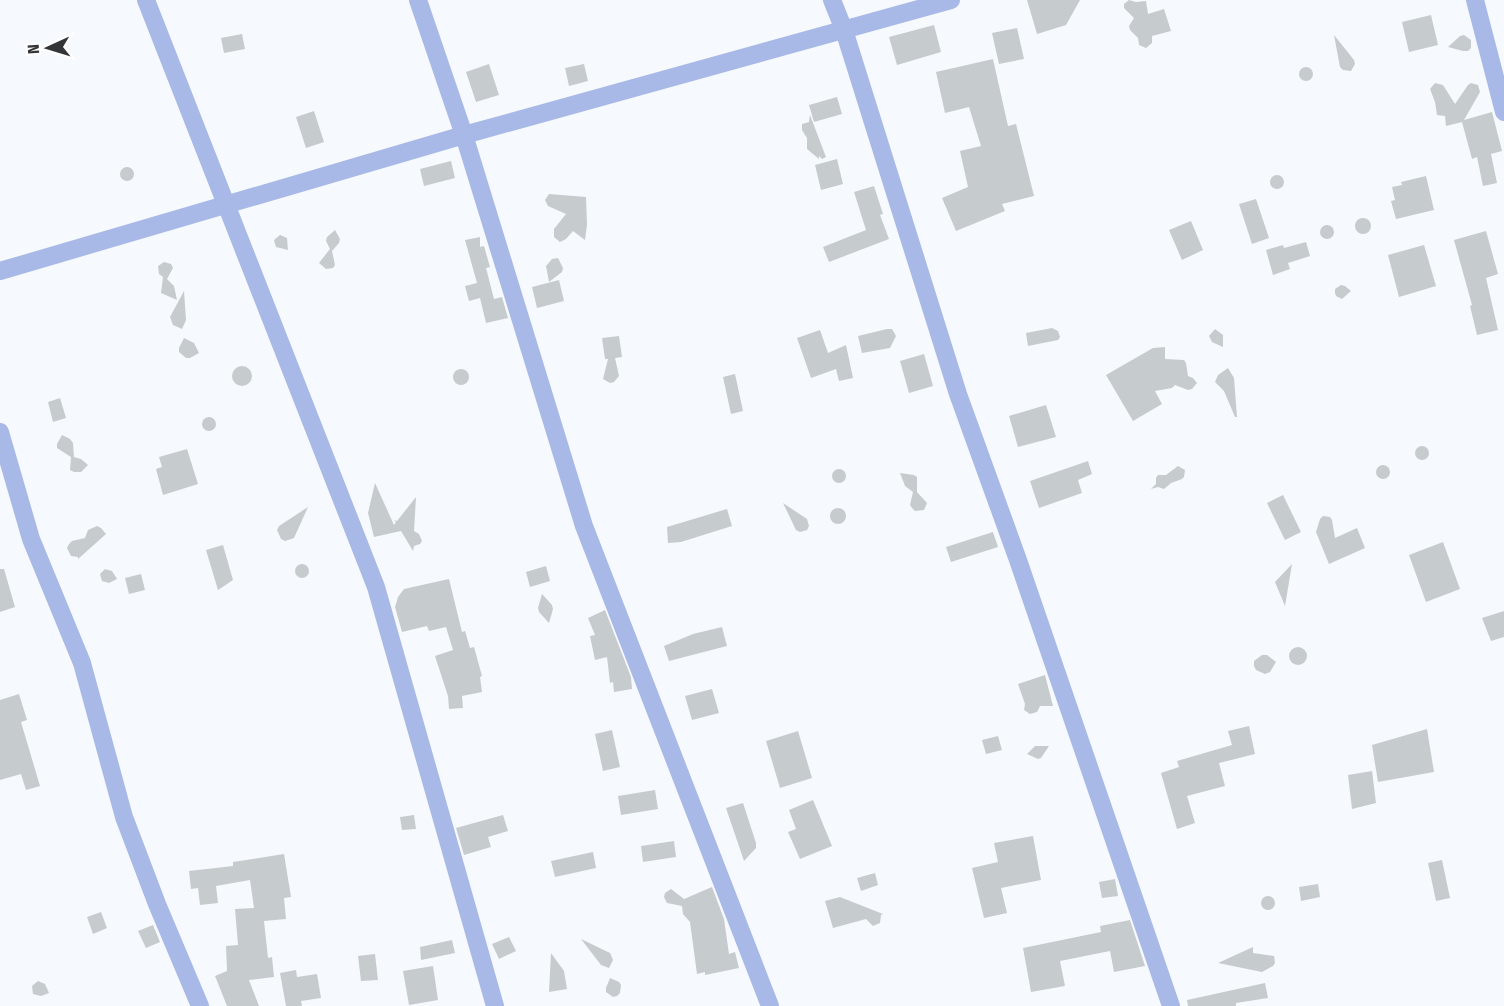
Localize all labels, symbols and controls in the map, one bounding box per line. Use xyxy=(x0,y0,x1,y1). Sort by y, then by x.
north arrow xyxy=(18,18,78,78)
text: N xyxy=(24,44,43,54)

